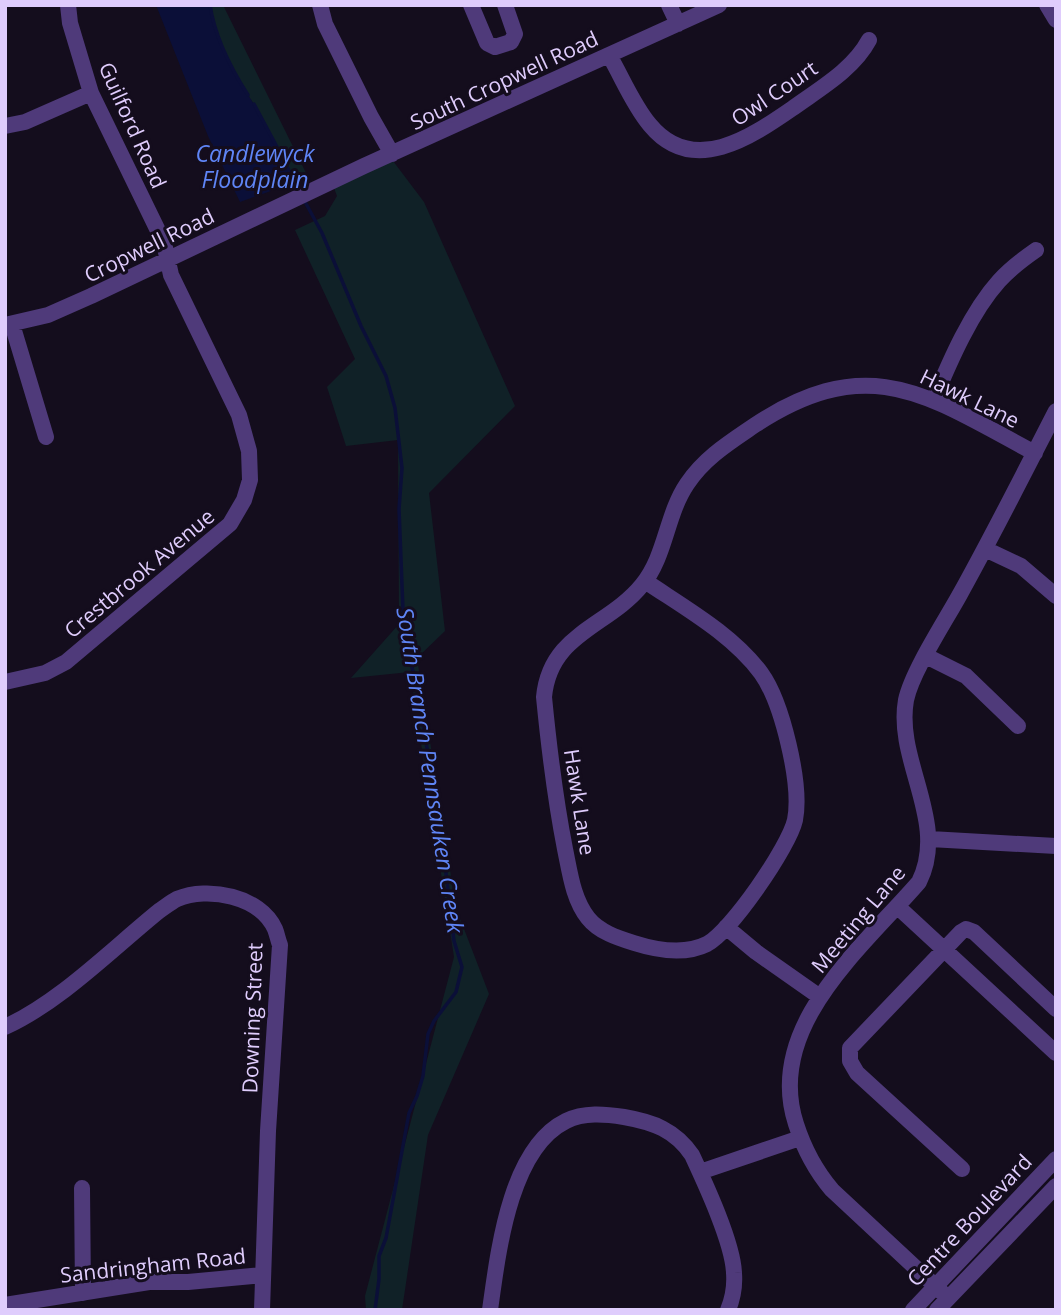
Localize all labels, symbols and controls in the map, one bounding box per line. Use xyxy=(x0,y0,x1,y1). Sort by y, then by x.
street label: South Cropwell Road xyxy=(405,24,603,136)
street label: Owl Court xyxy=(725,54,823,132)
street label: Guilford Road xyxy=(93,57,173,193)
water label: Candlewyck Floodplain xyxy=(195,137,315,195)
street label: Cropwell Road xyxy=(79,201,219,289)
street label: Hawk Lane xyxy=(916,362,1024,434)
street label: Crestbrook Avenue xyxy=(58,502,220,644)
water label: South Branch Pennsauken Creek xyxy=(389,605,473,936)
street label: Hawk Lane xyxy=(558,747,602,857)
street label: Meeting Lane xyxy=(805,859,911,979)
street label: Downing Street xyxy=(235,942,269,1094)
street label: Centre Boulevard xyxy=(900,1148,1038,1292)
street label: Sandringham Road xyxy=(59,1241,247,1289)

